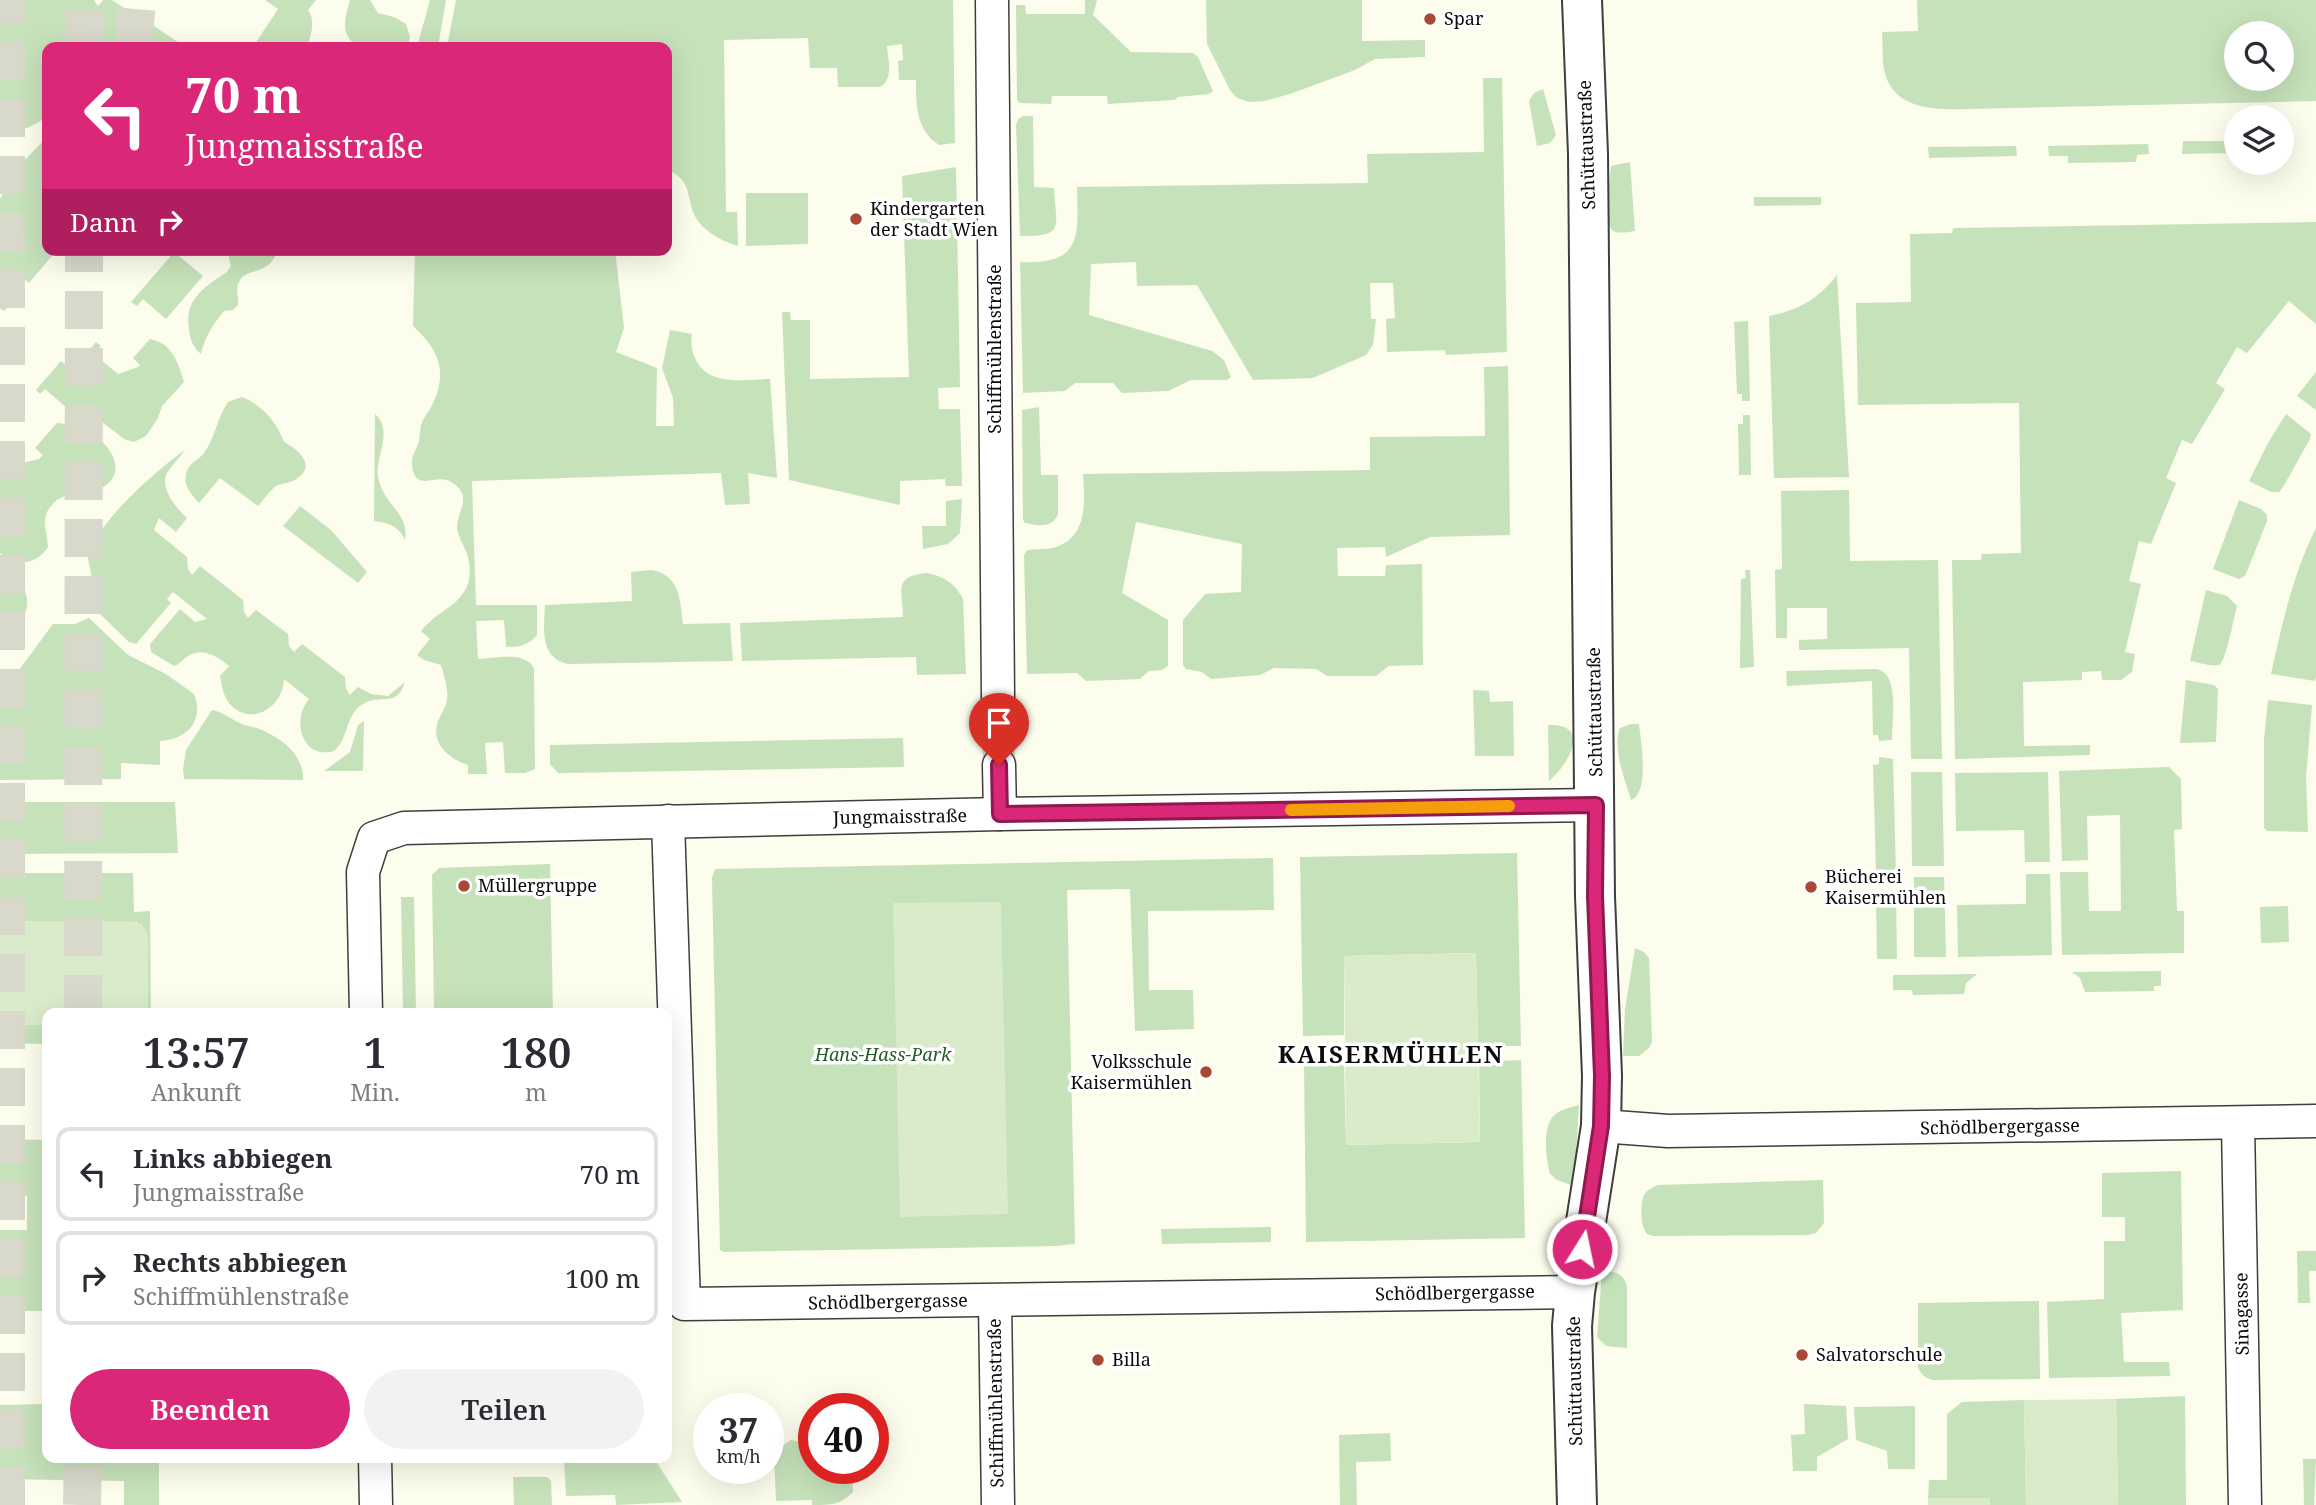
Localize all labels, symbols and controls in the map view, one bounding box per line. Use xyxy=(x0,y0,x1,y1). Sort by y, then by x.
place label: Spar xyxy=(1444,6,1484,30)
marker: Spar xyxy=(1422,11,1438,27)
map controls xyxy=(2224,21,2294,175)
button: search xyxy=(2224,21,2294,91)
text: 70 m xyxy=(185,61,301,127)
icon: left xyxy=(70,70,161,161)
street label: Schüttaustraße xyxy=(1572,80,1600,210)
button: layers xyxy=(2224,105,2294,175)
text: Jungmaisstraße xyxy=(185,124,424,167)
place label: Kindergarten der Stadt Wien xyxy=(870,196,998,241)
icon: right xyxy=(151,203,189,241)
text: Dann xyxy=(70,204,137,240)
marker: Kindergarten der Stadt Wien xyxy=(848,211,864,227)
street label: Schiffmühlenstraße xyxy=(982,264,1006,434)
street label: Schüttaustraße xyxy=(1581,647,1607,777)
pin xyxy=(969,693,1029,765)
icon: arrive xyxy=(980,704,1018,742)
street label: Jungmaisstraße xyxy=(832,803,967,829)
place label: Bücherei Kaisermühlen xyxy=(1825,864,1947,909)
place label: Müllergruppe xyxy=(478,873,597,897)
marker: Müllergruppe xyxy=(456,878,472,894)
marker: Bücherei Kaisermühlen xyxy=(1803,879,1819,895)
text: 13:57 xyxy=(143,1023,250,1080)
text: 1 xyxy=(363,1023,387,1080)
text: 180 xyxy=(500,1023,571,1080)
district label: KAISERMÜHLEN xyxy=(1278,1037,1504,1070)
park label: Hans-Hass-Park xyxy=(814,1042,952,1066)
place label: Volksschule Kaisermühlen xyxy=(1071,1049,1192,1094)
marker: Volksschule Kaisermühlen xyxy=(1198,1064,1214,1080)
text: Ankunft xyxy=(151,1076,241,1108)
text: Min. xyxy=(350,1076,400,1108)
text: m xyxy=(525,1076,547,1108)
street label: Schödlbergergasse xyxy=(1920,1113,2080,1139)
text: Links abbiegen xyxy=(133,1140,332,1176)
icon: left xyxy=(74,1155,112,1193)
text: 70 m xyxy=(580,1156,640,1192)
text: Jungmaisstraße xyxy=(133,1176,304,1208)
position arrow xyxy=(1545,1212,1619,1286)
text: Rechts abbiegen xyxy=(133,1244,347,1280)
icon: right xyxy=(74,1259,112,1297)
text: 100 m xyxy=(565,1260,640,1296)
street label: Sinagasse xyxy=(2228,1272,2254,1356)
street label: Schödlbergergasse xyxy=(1375,1279,1535,1305)
text: Schiffmühlenstraße xyxy=(133,1280,349,1312)
street label: Schödlbergergasse xyxy=(808,1288,968,1314)
street label: Schüttaustraße xyxy=(1561,1316,1587,1446)
street label: Schiffmühlenstraße xyxy=(982,1318,1008,1488)
place label: Salvatorschule xyxy=(1816,1342,1942,1366)
place label: Billa xyxy=(1112,1347,1151,1371)
marker: Salvatorschule xyxy=(1794,1347,1810,1363)
marker: Billa xyxy=(1090,1352,1106,1368)
button: Beenden xyxy=(70,1369,350,1449)
button: Teilen xyxy=(364,1369,644,1449)
speed limit sign: 40 xyxy=(798,1393,889,1484)
text: 37 xyxy=(719,1406,758,1453)
text: km/h xyxy=(716,1444,761,1468)

